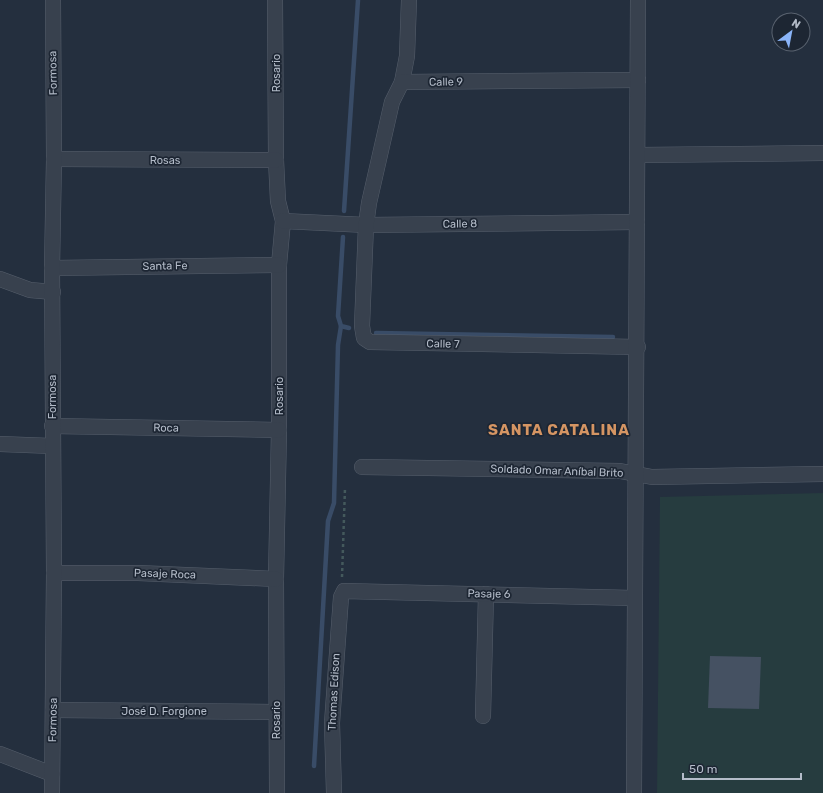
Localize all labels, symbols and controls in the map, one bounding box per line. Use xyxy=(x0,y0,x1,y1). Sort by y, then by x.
north arrow xyxy=(771,12,811,52)
text: N xyxy=(789,16,803,32)
street label: Formosa xyxy=(46,51,60,95)
street label: Rosario xyxy=(270,54,283,92)
street label: Calle 9 xyxy=(429,75,463,89)
street label: Rosas xyxy=(150,154,181,167)
street label: Calle 8 xyxy=(443,217,477,231)
street label: Santa Fe xyxy=(142,259,188,273)
street label: Calle 7 xyxy=(426,337,460,351)
street label: Formosa xyxy=(46,375,59,419)
street label: Rosario xyxy=(273,377,286,415)
street label: Roca xyxy=(153,421,179,435)
district label: SANTA CATALINA xyxy=(488,421,630,439)
street label: Soldado Omar Aníbal Brito xyxy=(490,462,624,480)
street label: Pasaje Roca xyxy=(134,566,196,582)
street label: Pasaje 6 xyxy=(467,587,511,601)
street label: Thomas Edison xyxy=(325,653,343,731)
street label: Formosa xyxy=(46,698,60,742)
street label: Rosario xyxy=(270,701,283,739)
street label: José D. Forgione xyxy=(121,705,207,718)
scale bar xyxy=(683,755,801,781)
text: 50 m xyxy=(689,762,717,776)

